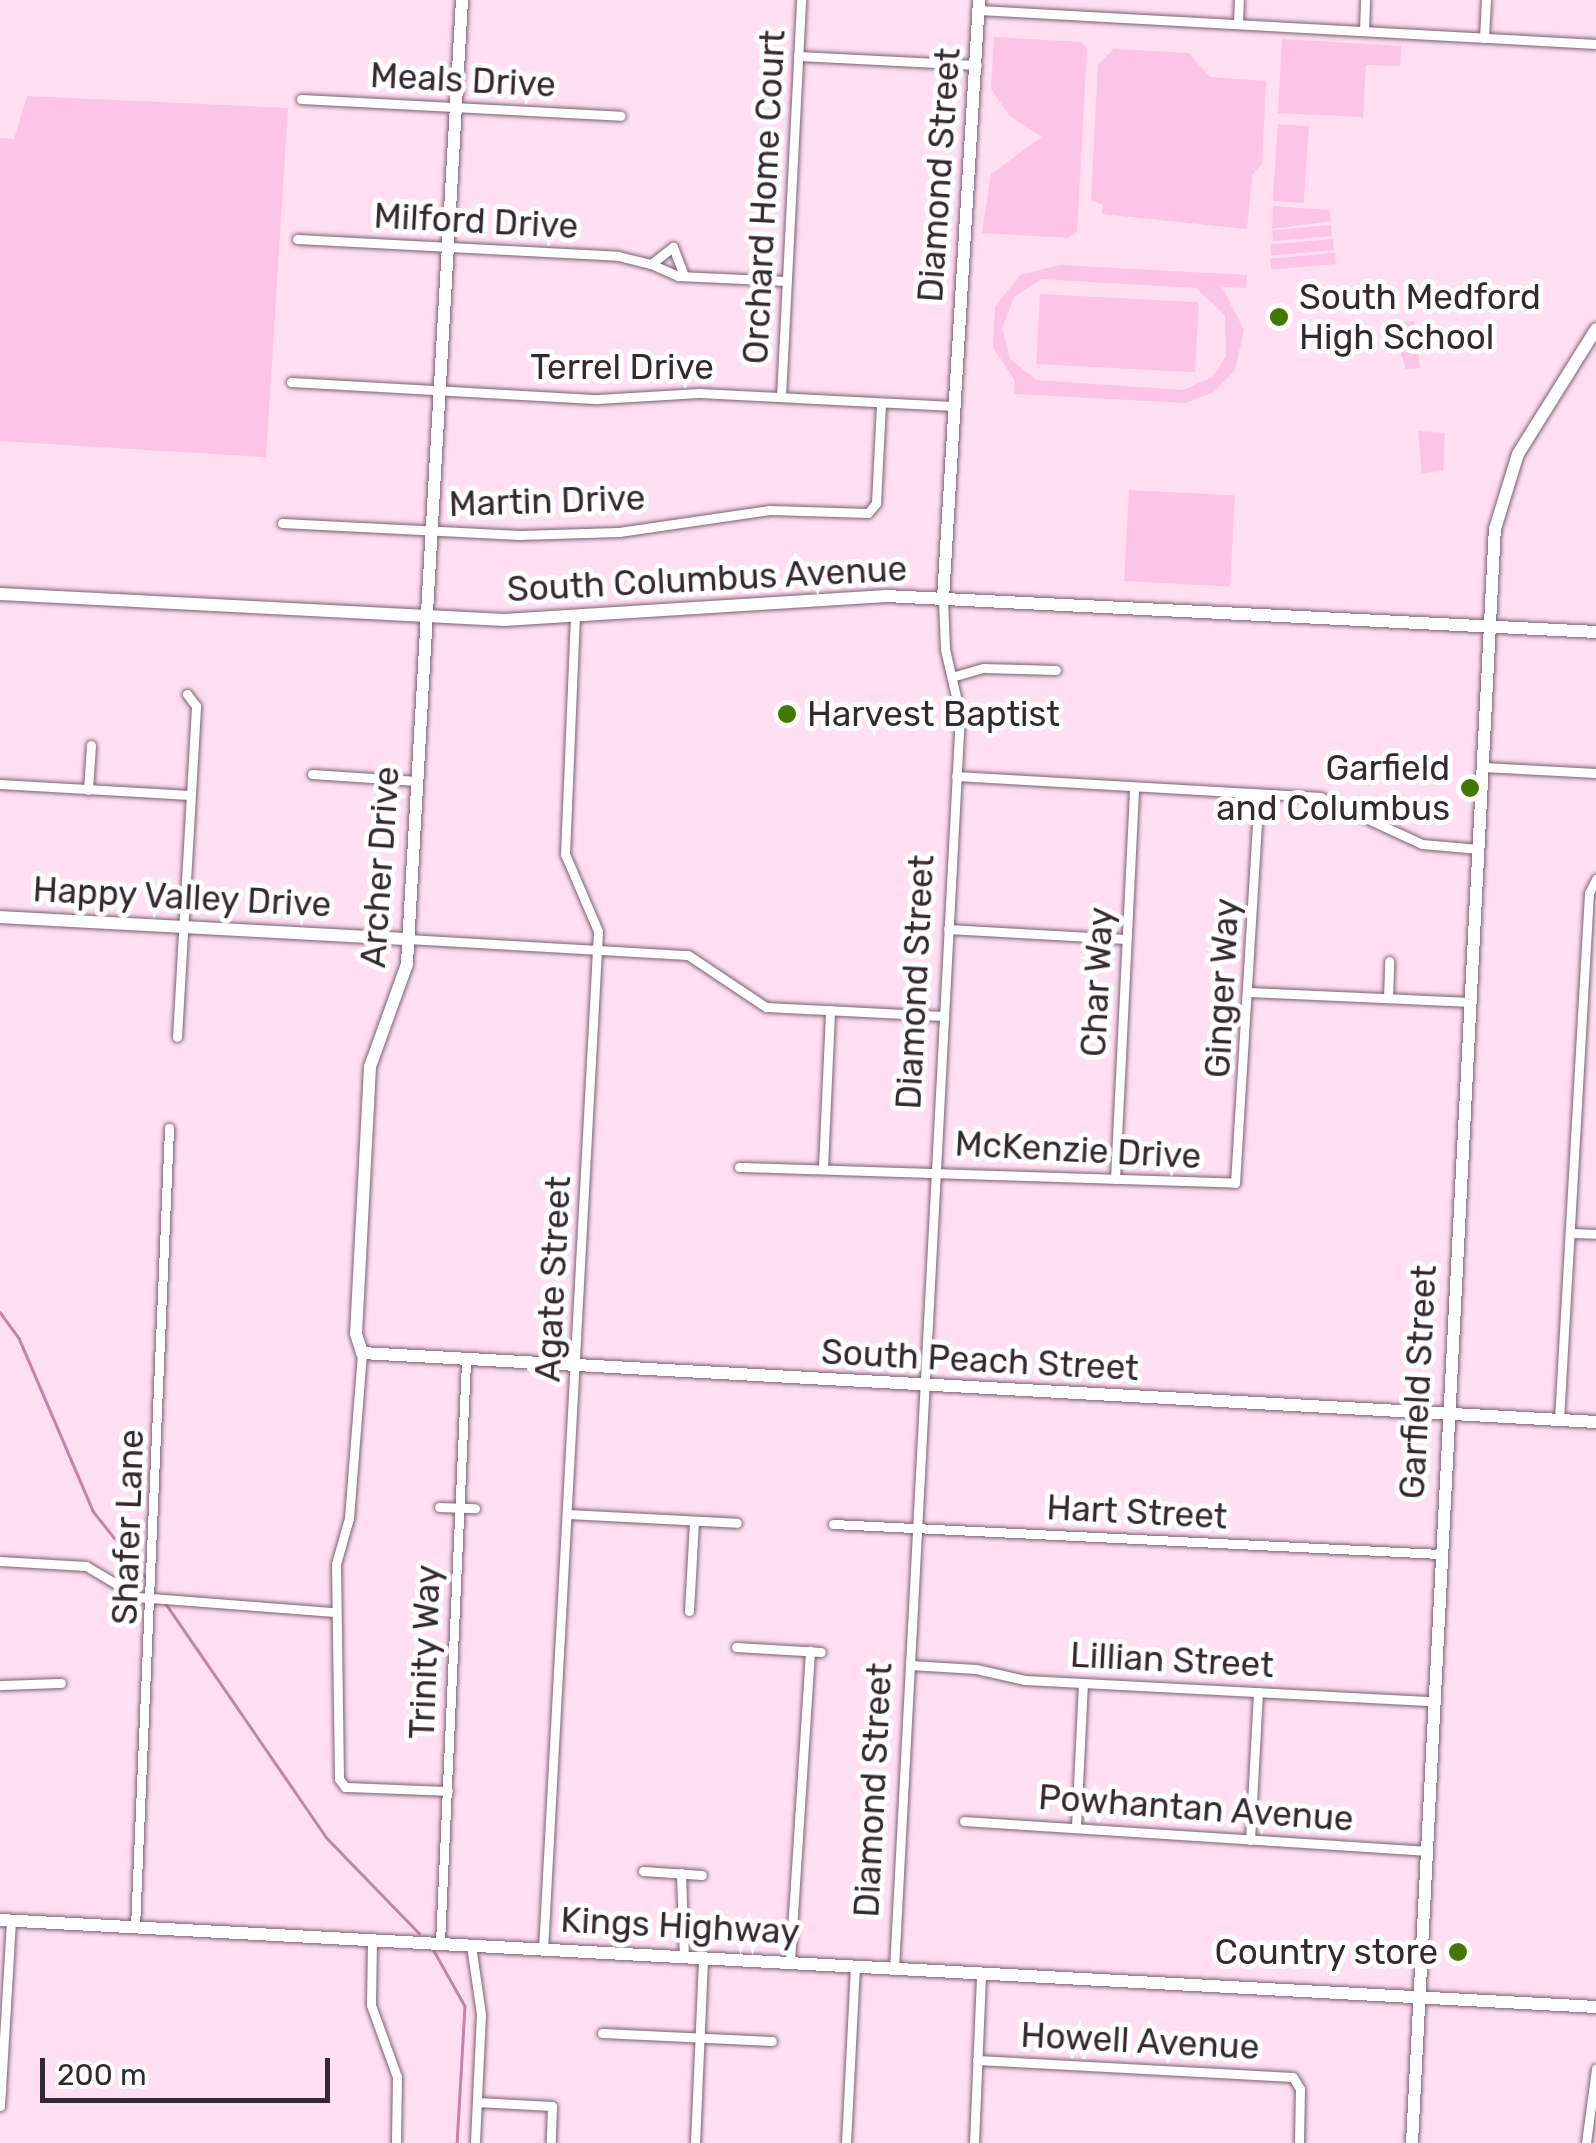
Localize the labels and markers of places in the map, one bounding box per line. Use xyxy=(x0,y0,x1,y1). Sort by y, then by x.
place label: South Medford High School xyxy=(1299,276,1541,358)
marker: South Medford High School xyxy=(1268,306,1290,328)
place label: Harvest Baptist xyxy=(807,693,1060,735)
marker: Harvest Baptist xyxy=(776,703,798,725)
place label: Garfield and Columbus xyxy=(1216,747,1450,829)
marker: Garfield and Columbus xyxy=(1459,777,1481,799)
place label: Country store xyxy=(1214,1931,1438,1973)
marker: Country store xyxy=(1447,1941,1469,1963)

